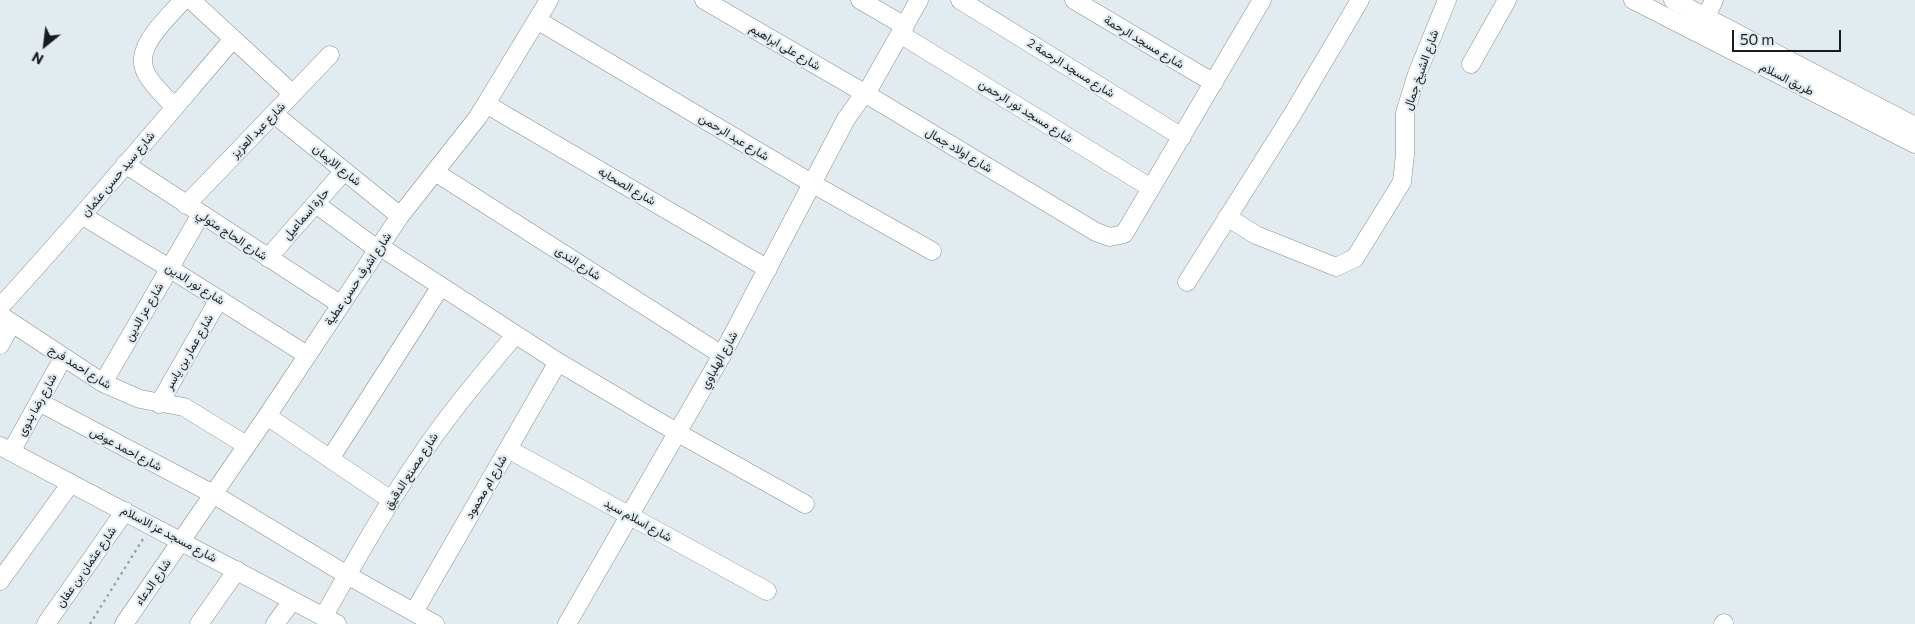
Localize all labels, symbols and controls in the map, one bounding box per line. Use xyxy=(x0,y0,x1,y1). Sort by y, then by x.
street label: شارع مسجد الرحمة xyxy=(1101,12,1187,72)
north arrow xyxy=(20,20,70,70)
scale bar xyxy=(1735,20,1844,52)
street label: شارع على ابراهيم xyxy=(747,21,823,73)
street label: شارع الشيخ جمال xyxy=(1401,28,1441,112)
text: 50 m xyxy=(1740,30,1774,48)
street label: شارع مسجد الرحمة 2 xyxy=(1025,35,1117,101)
text: N xyxy=(29,49,46,69)
street label: طريق السلام xyxy=(1758,59,1816,99)
street label: شارع مسجد نور الرحمن xyxy=(976,76,1076,146)
street label: شارع عبد العزيز xyxy=(228,99,288,161)
street label: شارع عبد الرحمن xyxy=(696,110,772,164)
street label: شارع اولاد جمال xyxy=(923,124,995,176)
street label: شارع سيد حسن عثمان xyxy=(78,128,158,220)
street label: شارع الايمان xyxy=(310,141,364,189)
street label: شارع الصحابه xyxy=(596,164,658,208)
street label: حارة اسماعيل xyxy=(280,185,332,243)
street label: شارع الحاج متولي xyxy=(194,207,270,263)
street label: شارع اشرف حسن عطية xyxy=(321,230,395,328)
street label: شارع الندى xyxy=(552,243,604,283)
street label: شارع نور الدين xyxy=(163,260,227,308)
street label: شارع عز الدين xyxy=(122,280,166,344)
street label: شارع عمار بن ياسر xyxy=(162,312,216,392)
street label: شارع الهلباوي xyxy=(697,329,741,391)
street label: شارع احمد فرج xyxy=(46,342,114,392)
street label: شارع رضا بدوى xyxy=(14,371,60,439)
street label: شارع احمد عوض xyxy=(88,424,164,474)
street label: شارع مصنع الدقيق xyxy=(381,430,441,512)
street label: شارع ام محمود xyxy=(462,453,510,521)
street label: شارع اسلام سيد xyxy=(601,495,675,545)
street label: شارع مسجد عز الاسلام xyxy=(119,503,219,565)
street label: شارع عثمان بن عفان xyxy=(53,524,119,610)
street label: شارع الدعاء xyxy=(132,556,174,608)

